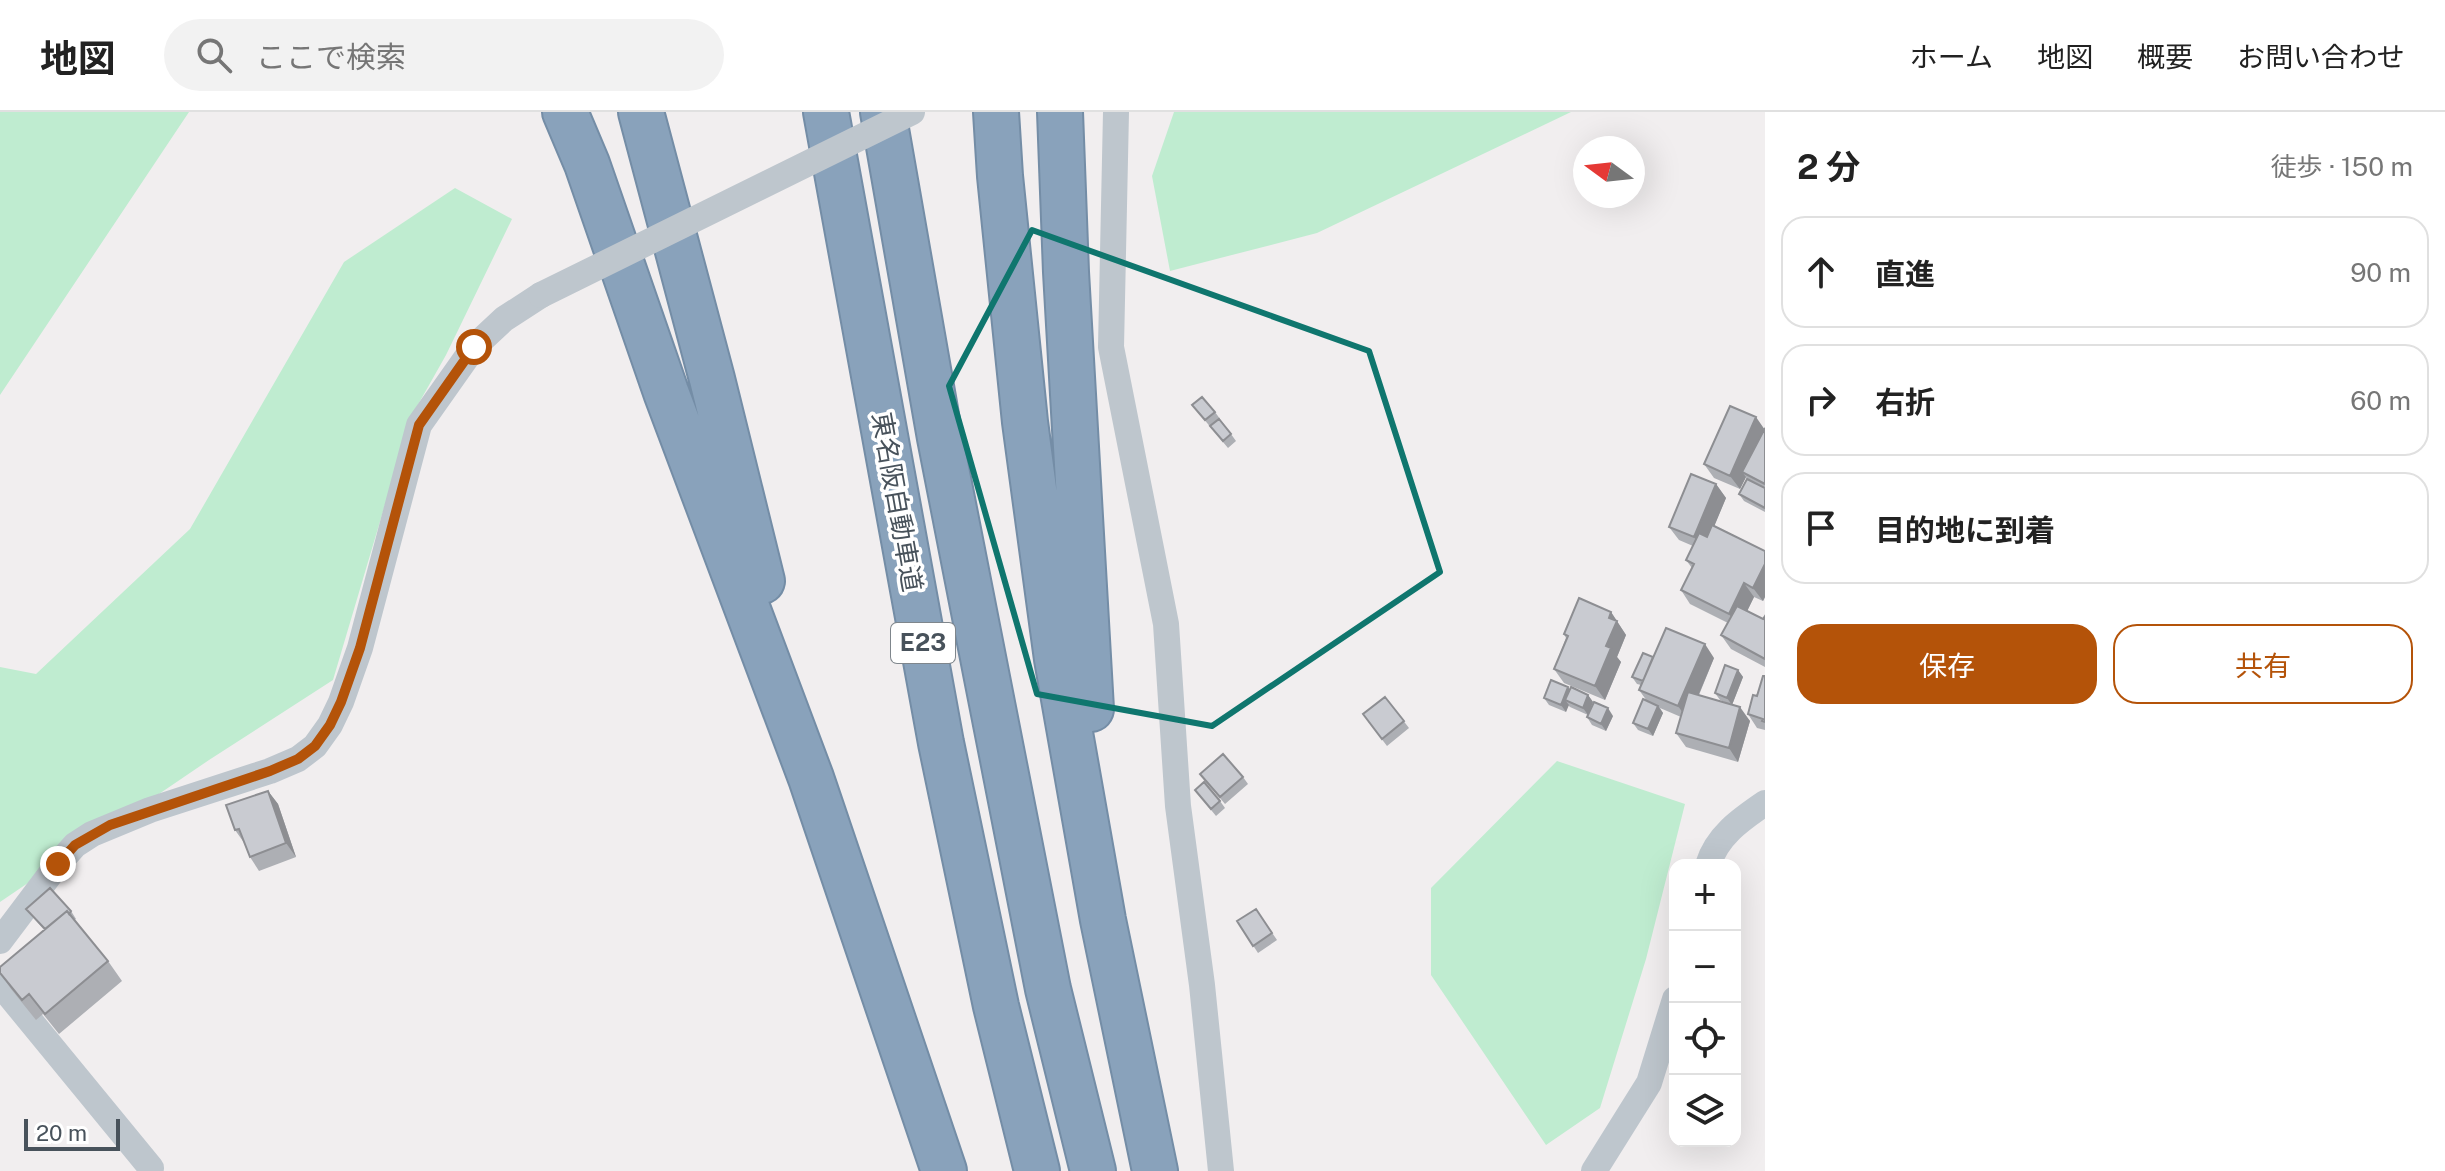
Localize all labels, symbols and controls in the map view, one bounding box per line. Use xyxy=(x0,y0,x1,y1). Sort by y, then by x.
search box xyxy=(164,19,724,91)
icon: search xyxy=(192,33,236,77)
text: 地図 xyxy=(40,36,116,81)
text: ここで検索 xyxy=(256,39,406,75)
text: ホーム xyxy=(1910,40,1993,73)
text: 地図 xyxy=(2037,40,2093,73)
text: 概要 xyxy=(2137,40,2193,73)
text: お問い合わせ xyxy=(2237,40,2405,73)
north arrow xyxy=(1573,136,1645,208)
text: 2 分 xyxy=(1797,147,1860,187)
text: 徒歩 · 150 m xyxy=(2271,151,2413,182)
icon: ahead xyxy=(1799,250,1843,294)
text: 直進 xyxy=(1875,256,1935,292)
text: 90 m xyxy=(2350,257,2411,288)
route start xyxy=(456,329,492,365)
icon: right xyxy=(1799,378,1843,422)
text: 右折 xyxy=(1875,384,1935,420)
text: 60 m xyxy=(2350,385,2411,416)
street label: 東名阪自動車道 xyxy=(866,410,929,594)
icon: arrive xyxy=(1799,506,1843,550)
text: 目的地に到着 xyxy=(1875,512,2055,548)
road number: E23 xyxy=(891,623,955,663)
button: 保存 xyxy=(1797,624,2097,704)
button: 共有 xyxy=(2113,624,2413,704)
route end xyxy=(40,846,76,882)
map controls xyxy=(1669,859,1741,1147)
button: + xyxy=(1669,859,1741,931)
button: − xyxy=(1669,931,1741,1003)
button: locate xyxy=(1669,1003,1741,1075)
button: layers xyxy=(1669,1075,1741,1147)
scale bar xyxy=(24,1115,120,1151)
text: 20 m xyxy=(36,1120,87,1146)

